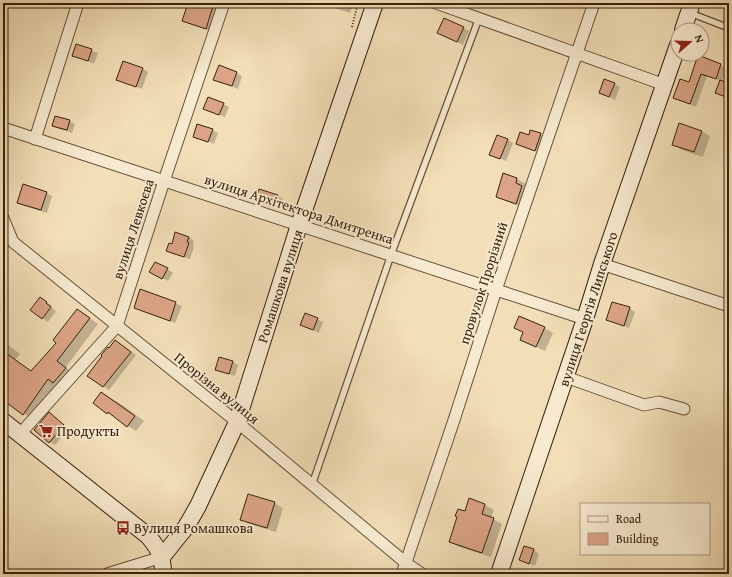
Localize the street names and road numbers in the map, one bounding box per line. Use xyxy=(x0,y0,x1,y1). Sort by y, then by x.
street label: вулиця Архітектора Дмитренка xyxy=(202,169,396,249)
street label: вулиця Левкоєва xyxy=(107,176,159,282)
street label: провулок Прорізний xyxy=(454,219,512,347)
street label: Ромашкова вулиця xyxy=(252,227,308,345)
street label: вулиця Георгія Липського xyxy=(554,229,622,389)
street label: Прорізна вулиця xyxy=(170,347,264,429)

